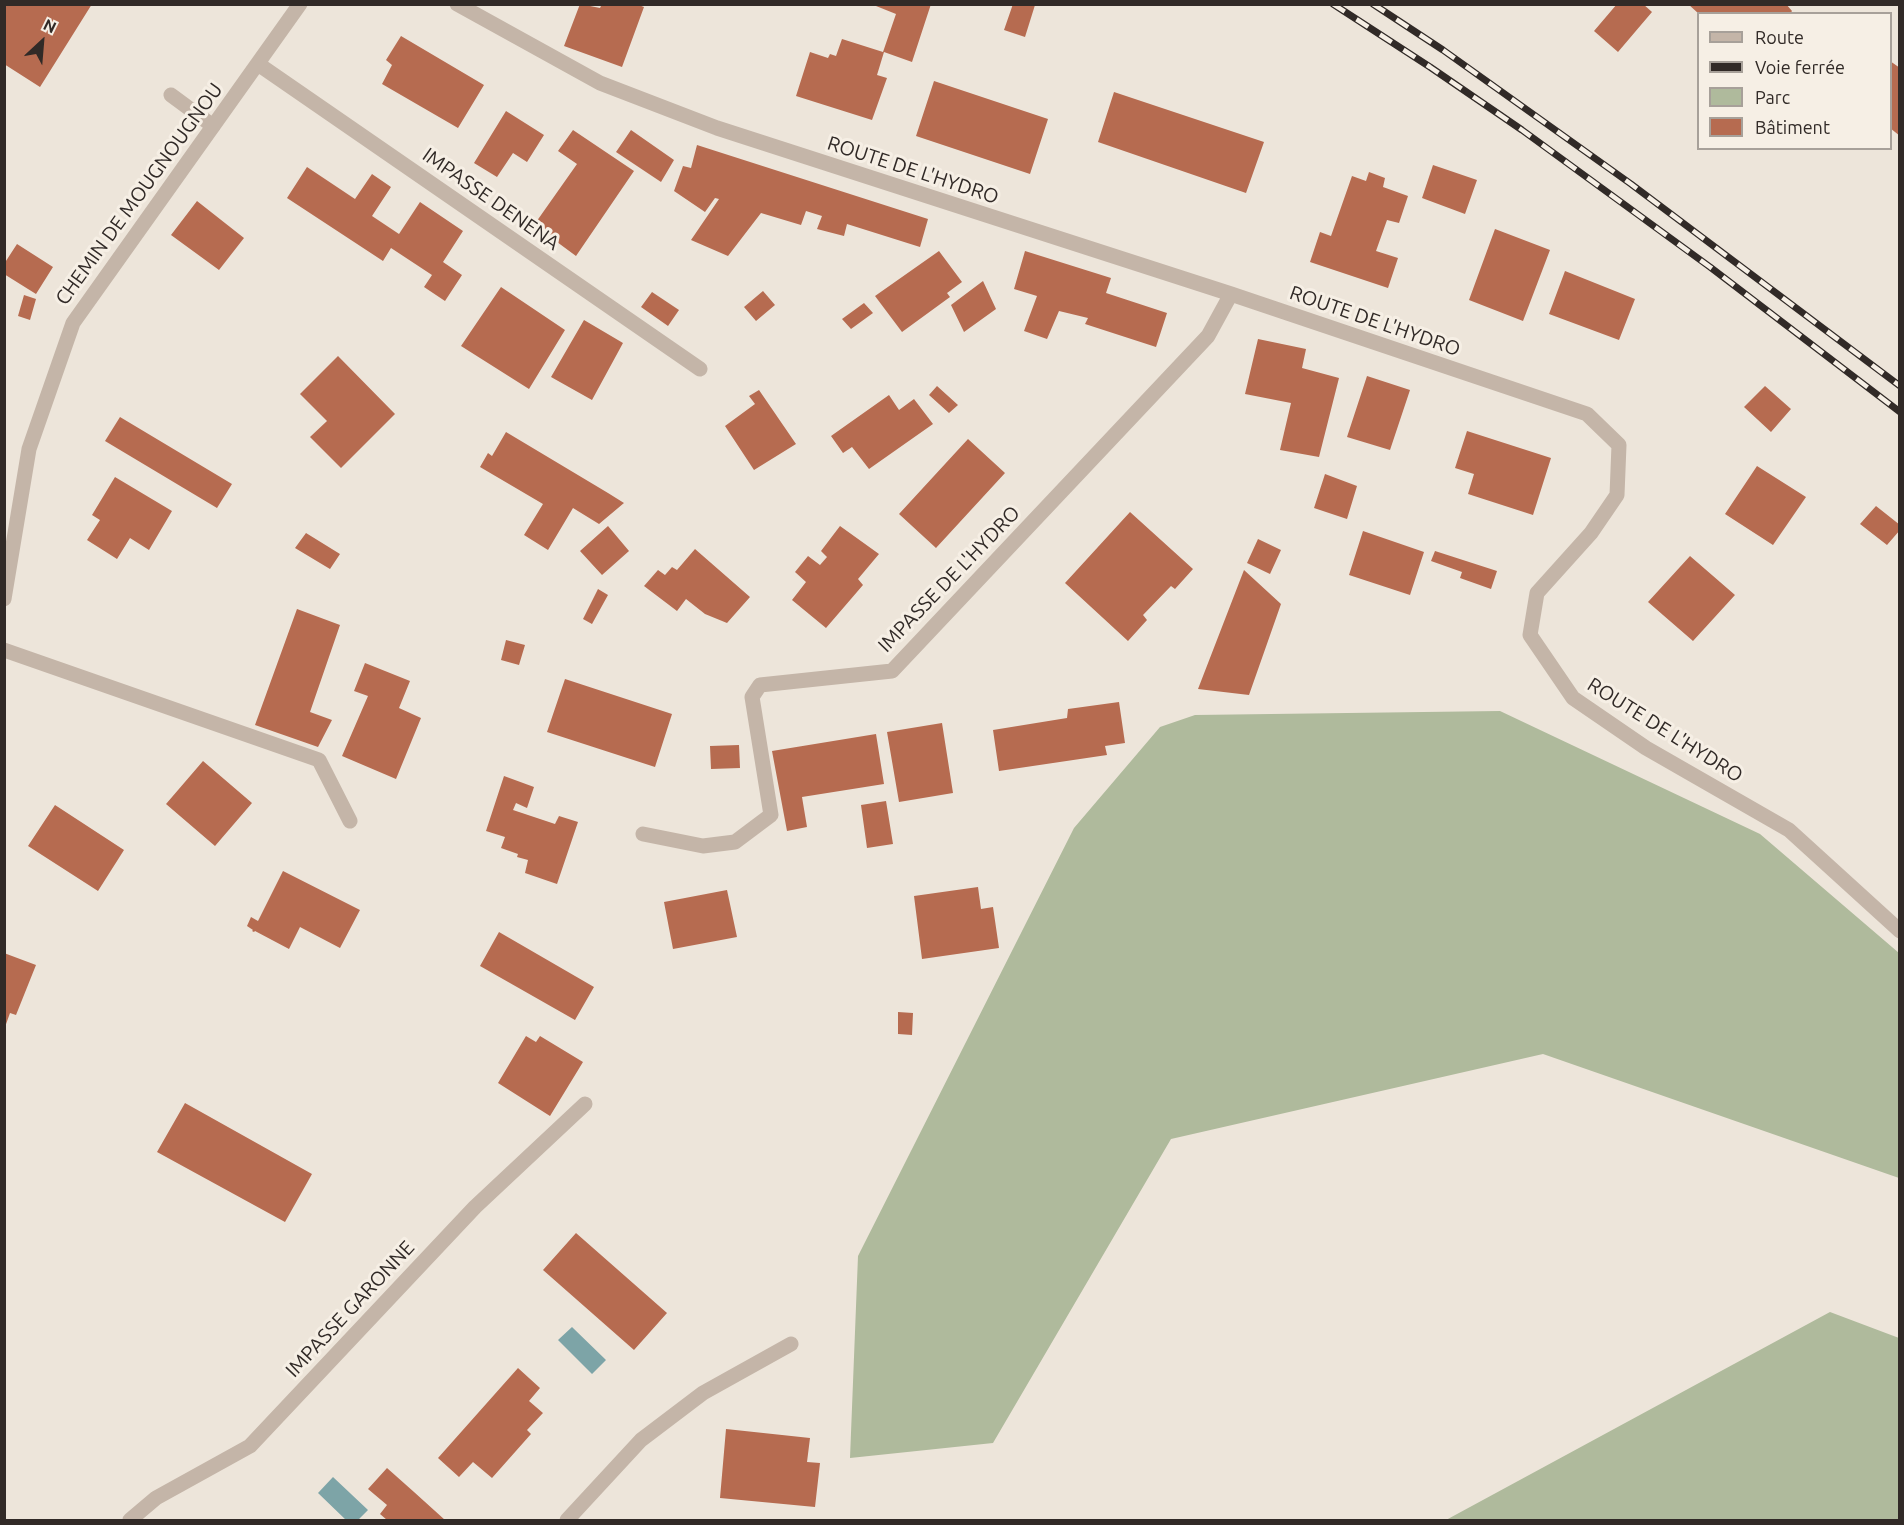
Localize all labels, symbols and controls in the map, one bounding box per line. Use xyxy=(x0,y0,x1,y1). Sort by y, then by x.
north arrow xyxy=(12,12,72,72)
legend xyxy=(1697,12,1892,150)
text: N xyxy=(41,15,59,37)
text: Route xyxy=(1755,27,1804,47)
text: Voie ferrée xyxy=(1755,57,1845,77)
street label: CHEMIN DE MOUGNOUGNOU xyxy=(50,78,228,310)
text: Parc xyxy=(1755,87,1790,107)
text: Bâtiment xyxy=(1755,117,1830,137)
street label: ROUTE DE L'HYDRO xyxy=(824,131,1002,209)
street label: IMPASSE DENENA xyxy=(418,143,564,255)
street label: ROUTE DE L'HYDRO xyxy=(1287,281,1463,361)
street label: IMPASSE DE L'HYDRO xyxy=(873,501,1025,657)
street label: ROUTE DE L'HYDRO xyxy=(1583,672,1747,788)
street label: IMPASSE GARONNE xyxy=(281,1236,419,1382)

